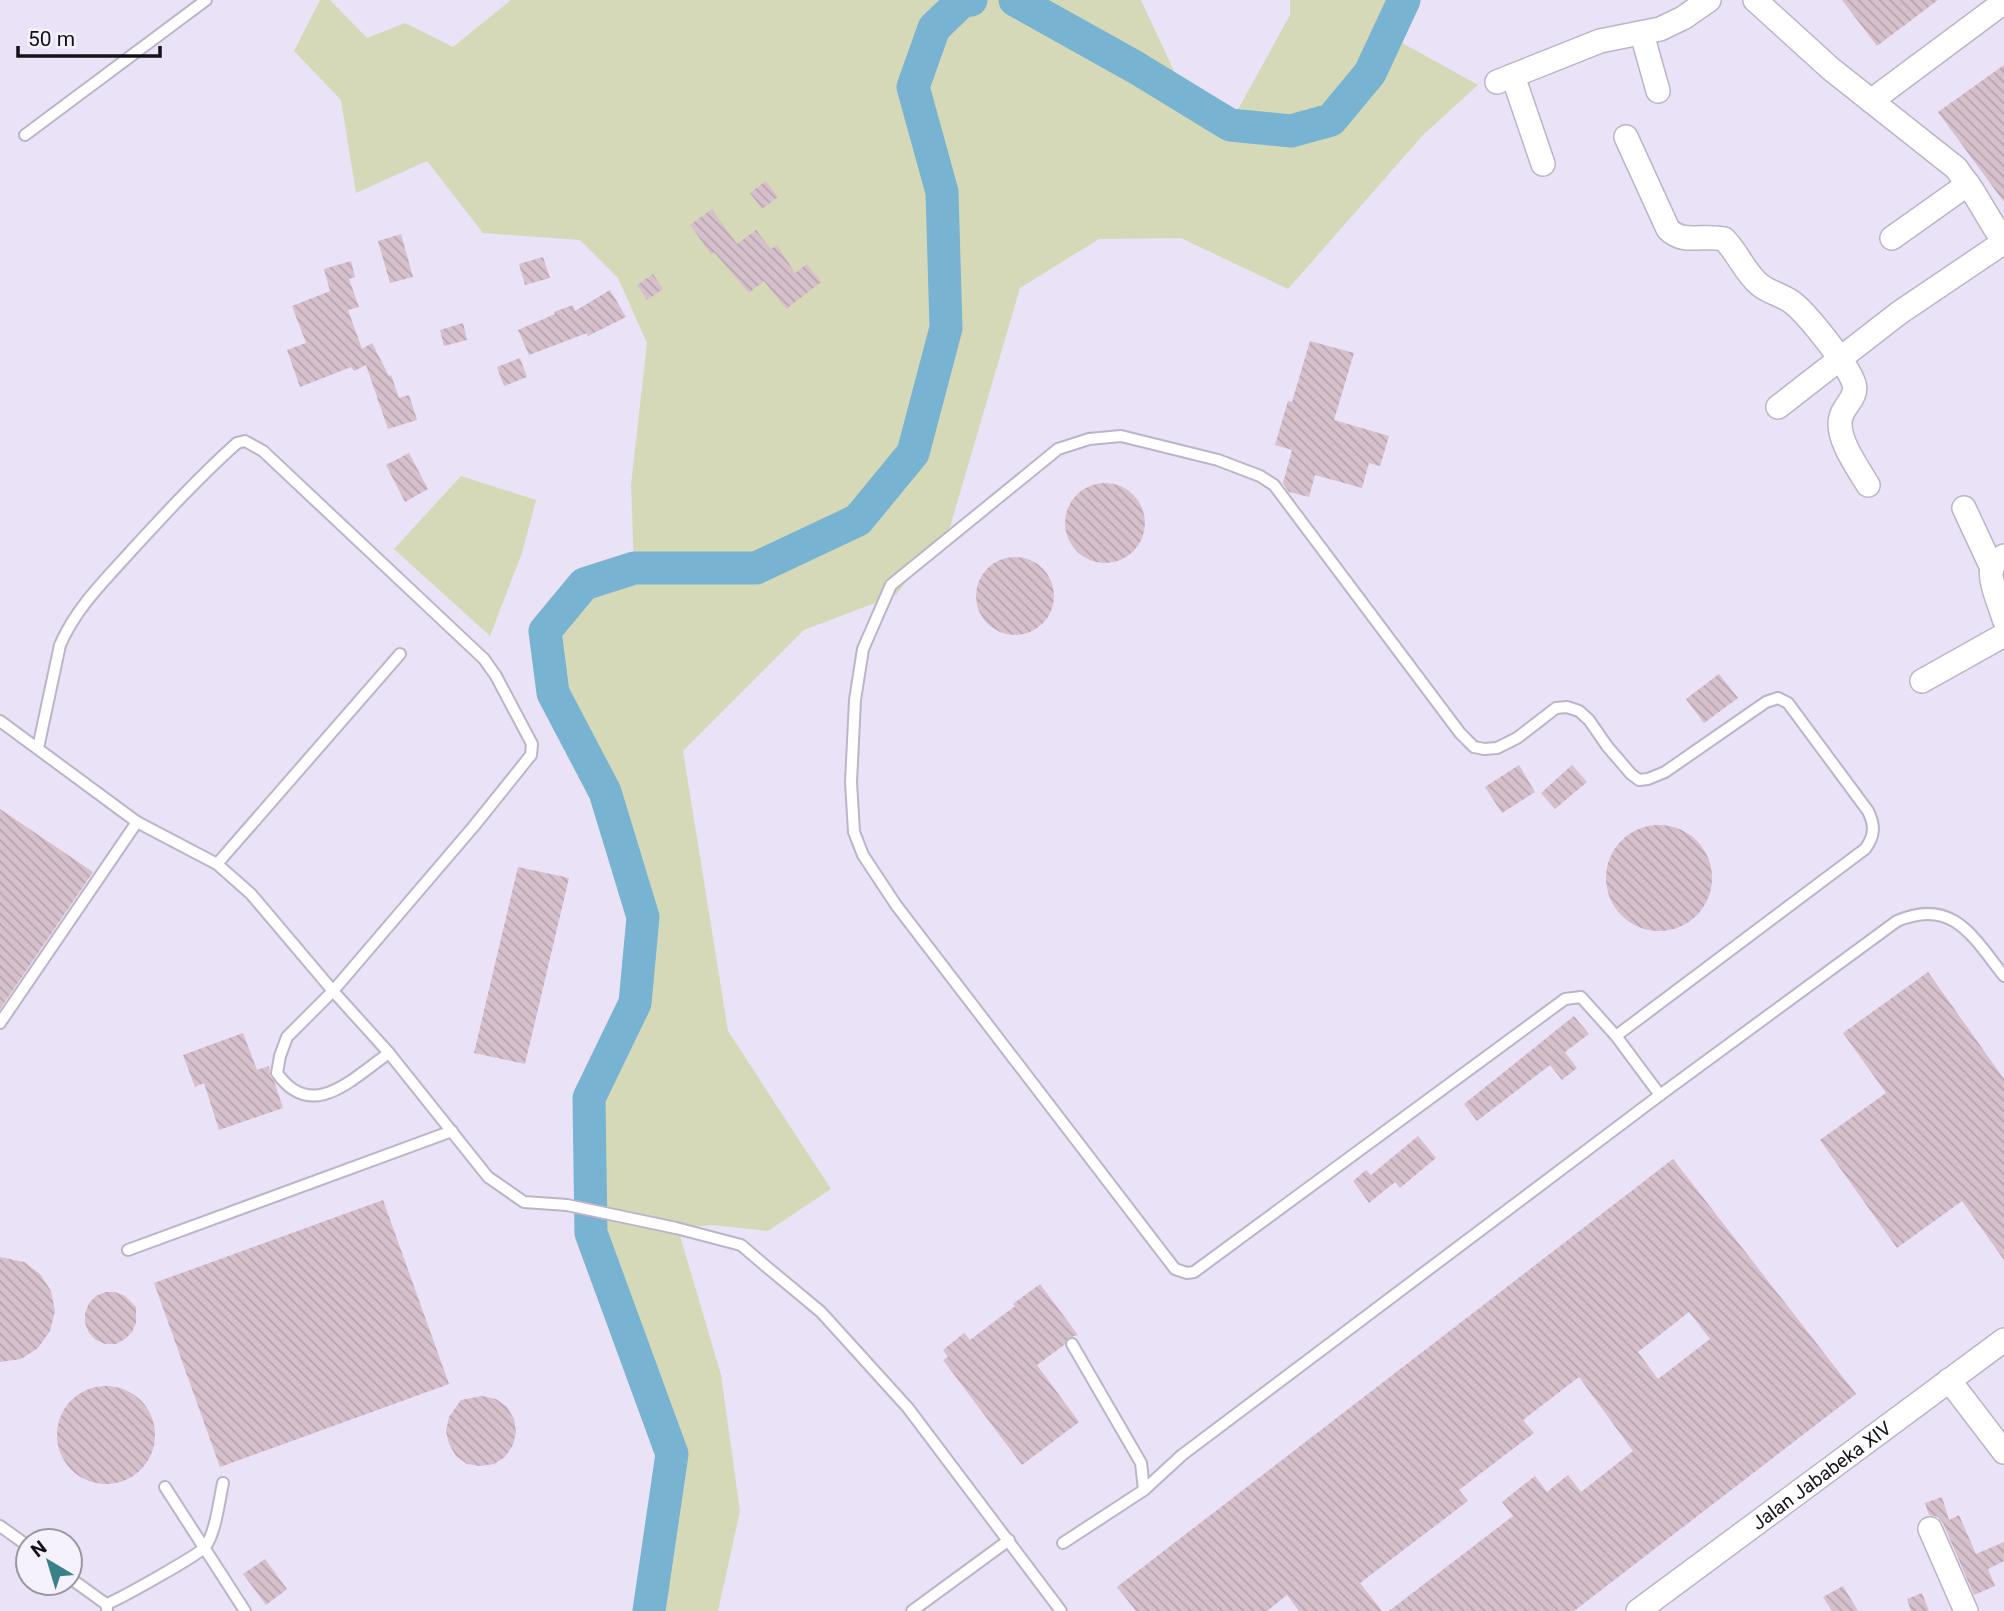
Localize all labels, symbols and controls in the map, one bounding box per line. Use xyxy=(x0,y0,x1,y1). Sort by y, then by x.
scale bar xyxy=(18,14,159,58)
text: 50 m xyxy=(28,27,75,51)
street label: Jalan Jababeka XIV xyxy=(1747,1416,1895,1534)
north arrow xyxy=(14,1527,84,1597)
text: N xyxy=(26,1536,51,1562)

